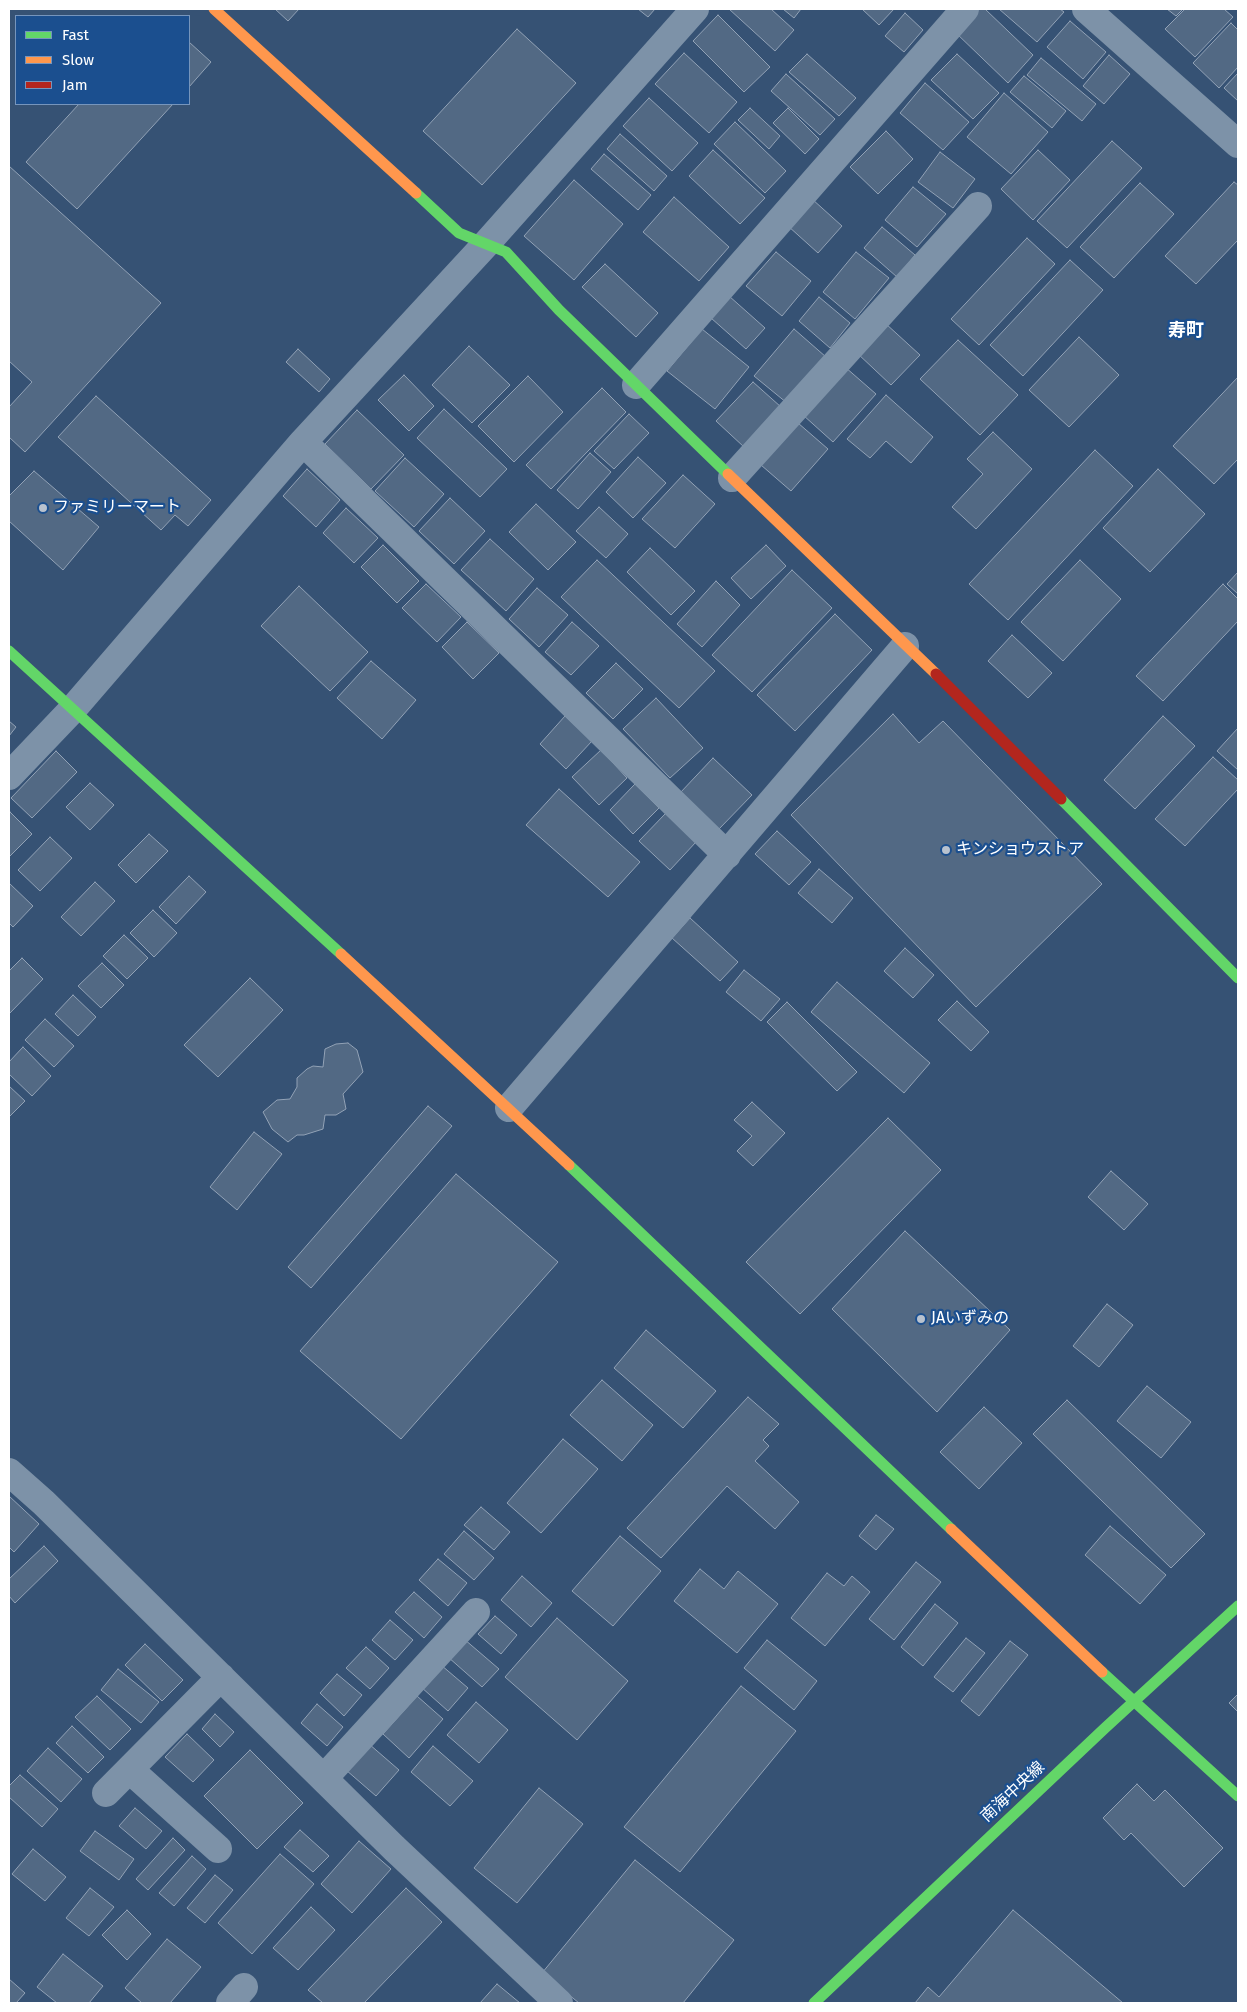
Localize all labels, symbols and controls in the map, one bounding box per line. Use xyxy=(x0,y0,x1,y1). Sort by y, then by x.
legend xyxy=(15,15,190,105)
text: Fast xyxy=(62,26,89,44)
text: Slow xyxy=(62,51,94,69)
text: Jam xyxy=(62,76,88,94)
district label: 寿町 xyxy=(1168,320,1204,342)
place label: ファミリーマート xyxy=(53,498,181,518)
marker: ファミリーマート xyxy=(37,502,49,514)
place label: キンショウストア xyxy=(956,840,1084,860)
marker: キンショウストア xyxy=(940,844,952,856)
place label: JAいずみの xyxy=(931,1309,1009,1329)
marker: JAいずみの xyxy=(915,1313,927,1325)
street label: 南海中央線 xyxy=(977,1758,1049,1826)

